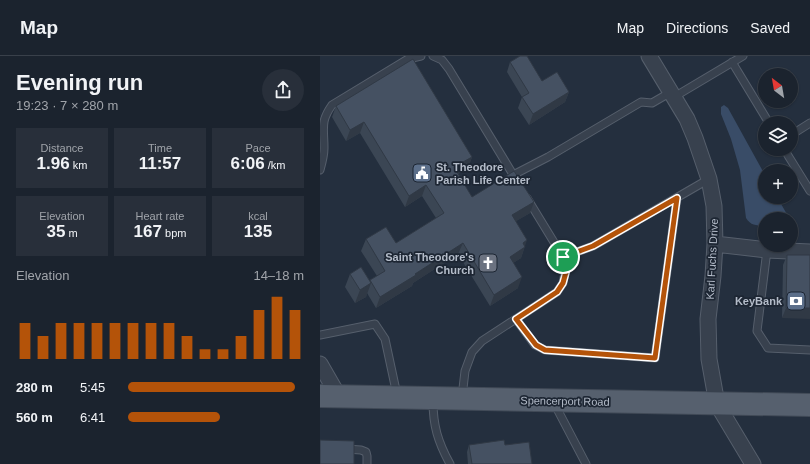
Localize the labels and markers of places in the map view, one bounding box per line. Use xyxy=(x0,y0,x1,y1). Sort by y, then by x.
place label: St. Theodore Parish Life Center xyxy=(436,161,531,186)
public building icon: St. Theodore Parish Life Center xyxy=(411,162,433,184)
pin xyxy=(546,240,580,274)
place label: Saint Theodore's Church xyxy=(385,251,474,276)
church icon: Saint Theodore's Church xyxy=(477,252,499,274)
bank icon: KeyBank xyxy=(785,290,807,312)
place label: KeyBank xyxy=(735,295,783,307)

